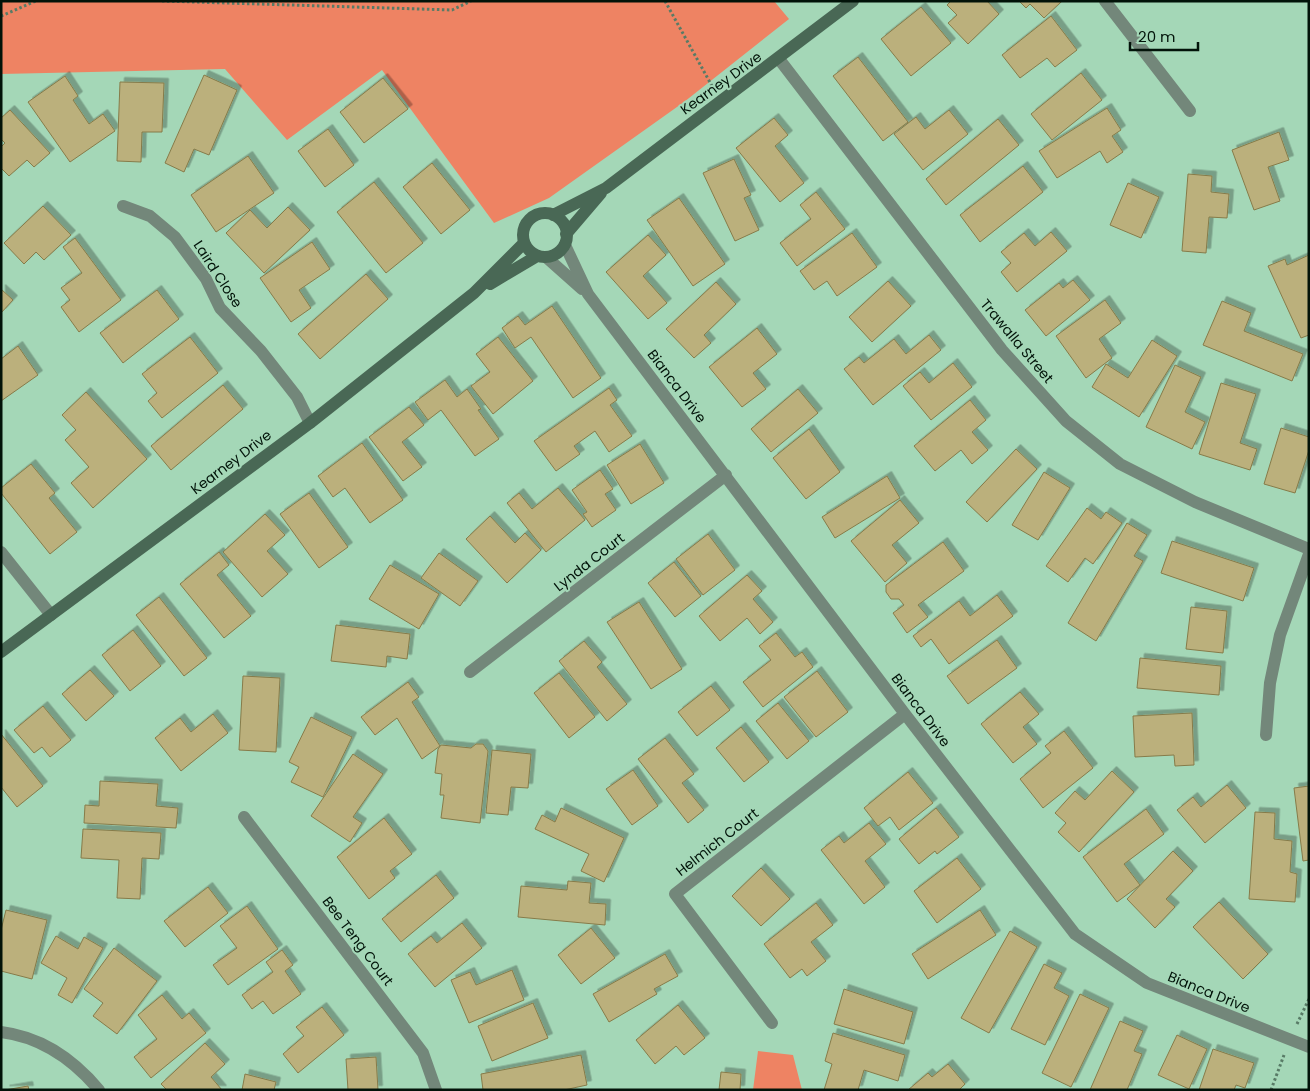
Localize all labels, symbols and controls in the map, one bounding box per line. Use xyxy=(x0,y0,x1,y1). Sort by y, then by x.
scale bar xyxy=(1130,20,1198,52)
text: 20 m xyxy=(1138,26,1176,47)
street label: Kearney Drive xyxy=(676,46,766,119)
street label: Laird Close xyxy=(189,236,247,312)
street label: Trawalla Street xyxy=(976,295,1058,387)
street label: Bianca Drive xyxy=(643,345,711,427)
street label: Kearney Drive xyxy=(187,425,276,499)
street label: Lynda Court xyxy=(550,528,628,596)
street label: Bianca Drive xyxy=(887,669,955,751)
street label: Helmich Court xyxy=(671,803,763,881)
street label: Bee Teng Court xyxy=(318,892,398,990)
street label: Bianca Drive xyxy=(1165,966,1253,1018)

